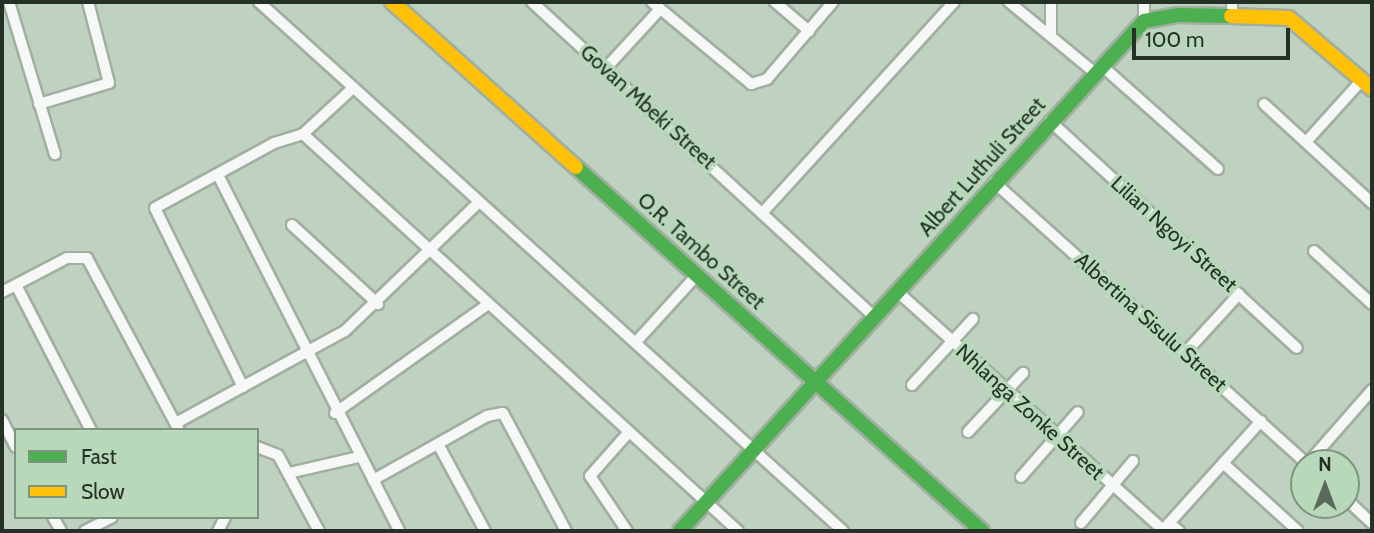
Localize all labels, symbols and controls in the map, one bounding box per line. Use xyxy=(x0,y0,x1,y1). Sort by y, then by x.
scale bar xyxy=(1136,14,1294,58)
text: 100 m xyxy=(1145,27,1204,52)
street label: Govan Mbeki Street xyxy=(575,39,721,175)
street label: Albert Luthuli Street xyxy=(913,93,1051,241)
street label: Lilian Ngoyi Street xyxy=(1106,171,1242,297)
street label: O.R. Tambo Street xyxy=(632,187,770,315)
street label: Albertina Sisulu Street xyxy=(1070,247,1232,397)
street label: Nhlanga Zonke Street xyxy=(951,339,1109,485)
legend xyxy=(14,428,259,519)
text: Fast xyxy=(81,444,117,469)
north arrow xyxy=(1290,449,1360,519)
text: N xyxy=(1318,453,1332,476)
text: Slow xyxy=(81,479,125,504)

